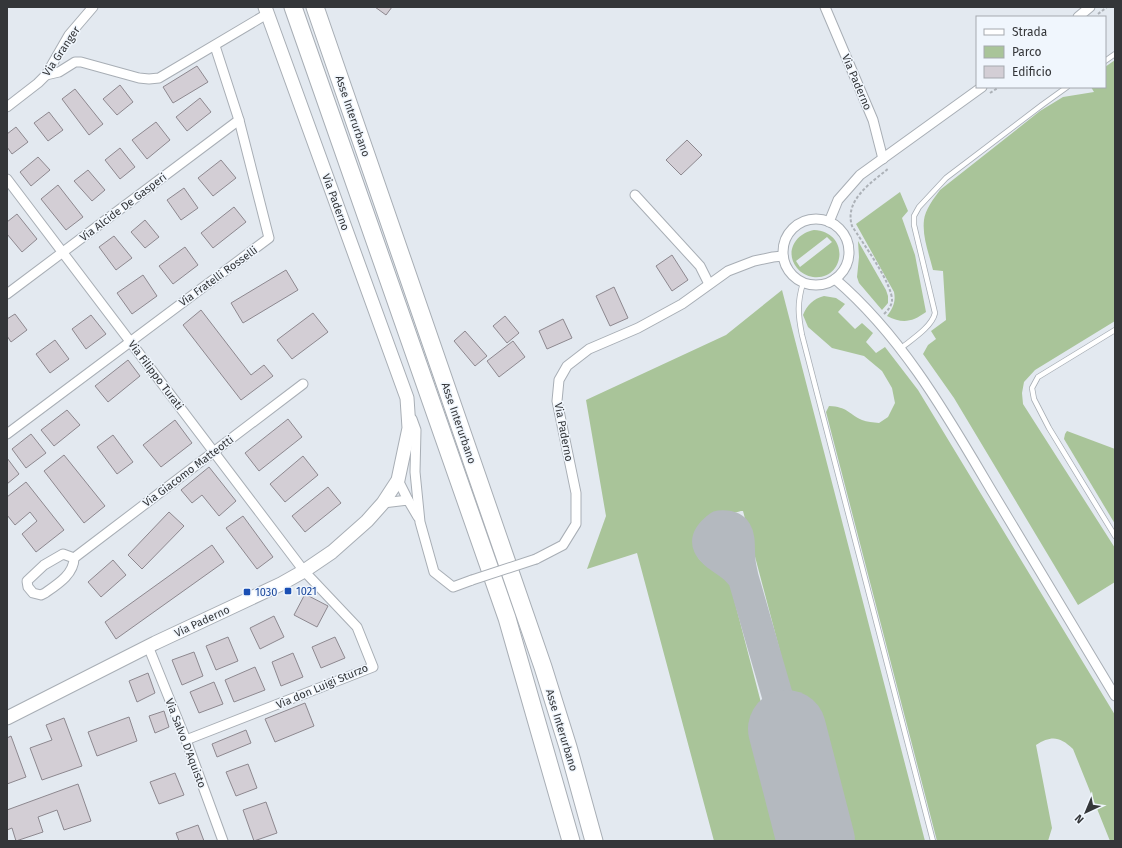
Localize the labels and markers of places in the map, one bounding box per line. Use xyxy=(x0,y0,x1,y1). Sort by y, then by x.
place label: 1021 xyxy=(296,585,317,598)
place label: 1030 xyxy=(255,586,277,599)
marker: 1021 xyxy=(283,586,293,596)
marker: 1030 xyxy=(242,587,252,597)

